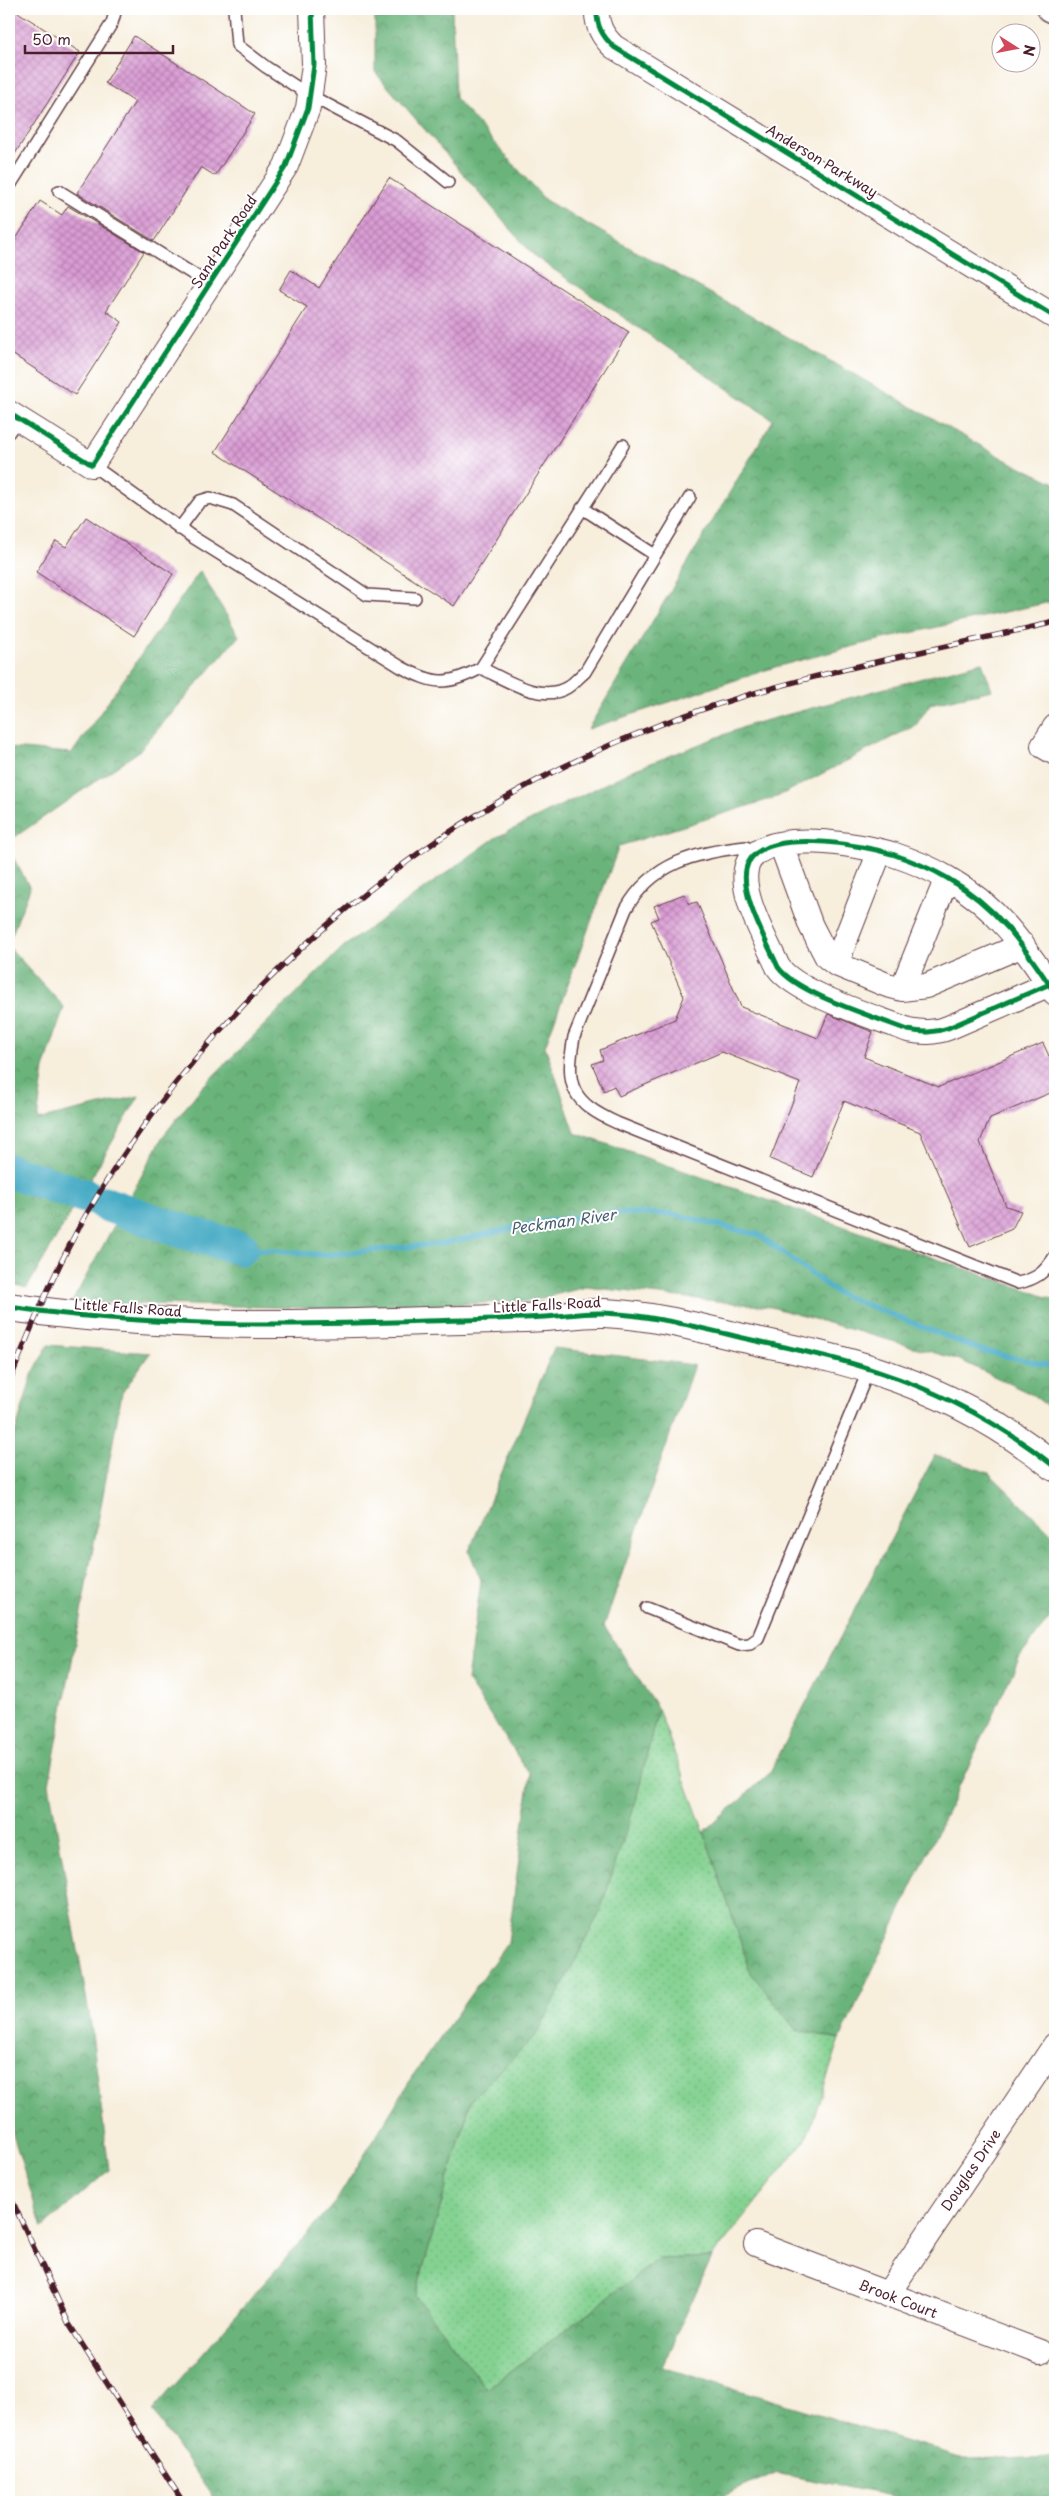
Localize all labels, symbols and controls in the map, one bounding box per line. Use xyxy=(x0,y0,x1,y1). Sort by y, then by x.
scale bar xyxy=(25,22,172,54)
north arrow xyxy=(992,22,1042,72)
text: 50 m xyxy=(32,27,71,50)
text: N xyxy=(1018,43,1041,58)
street label: Anderson Parkway xyxy=(762,119,882,202)
street label: Sand Park Road xyxy=(186,191,262,292)
water label: Peckman River xyxy=(509,1201,619,1239)
street label: Little Falls Road xyxy=(493,1291,601,1318)
street label: Little Falls Road xyxy=(73,1293,183,1322)
street label: Douglas Drive xyxy=(936,2125,1006,2215)
street label: Brook Court xyxy=(856,2274,941,2323)

